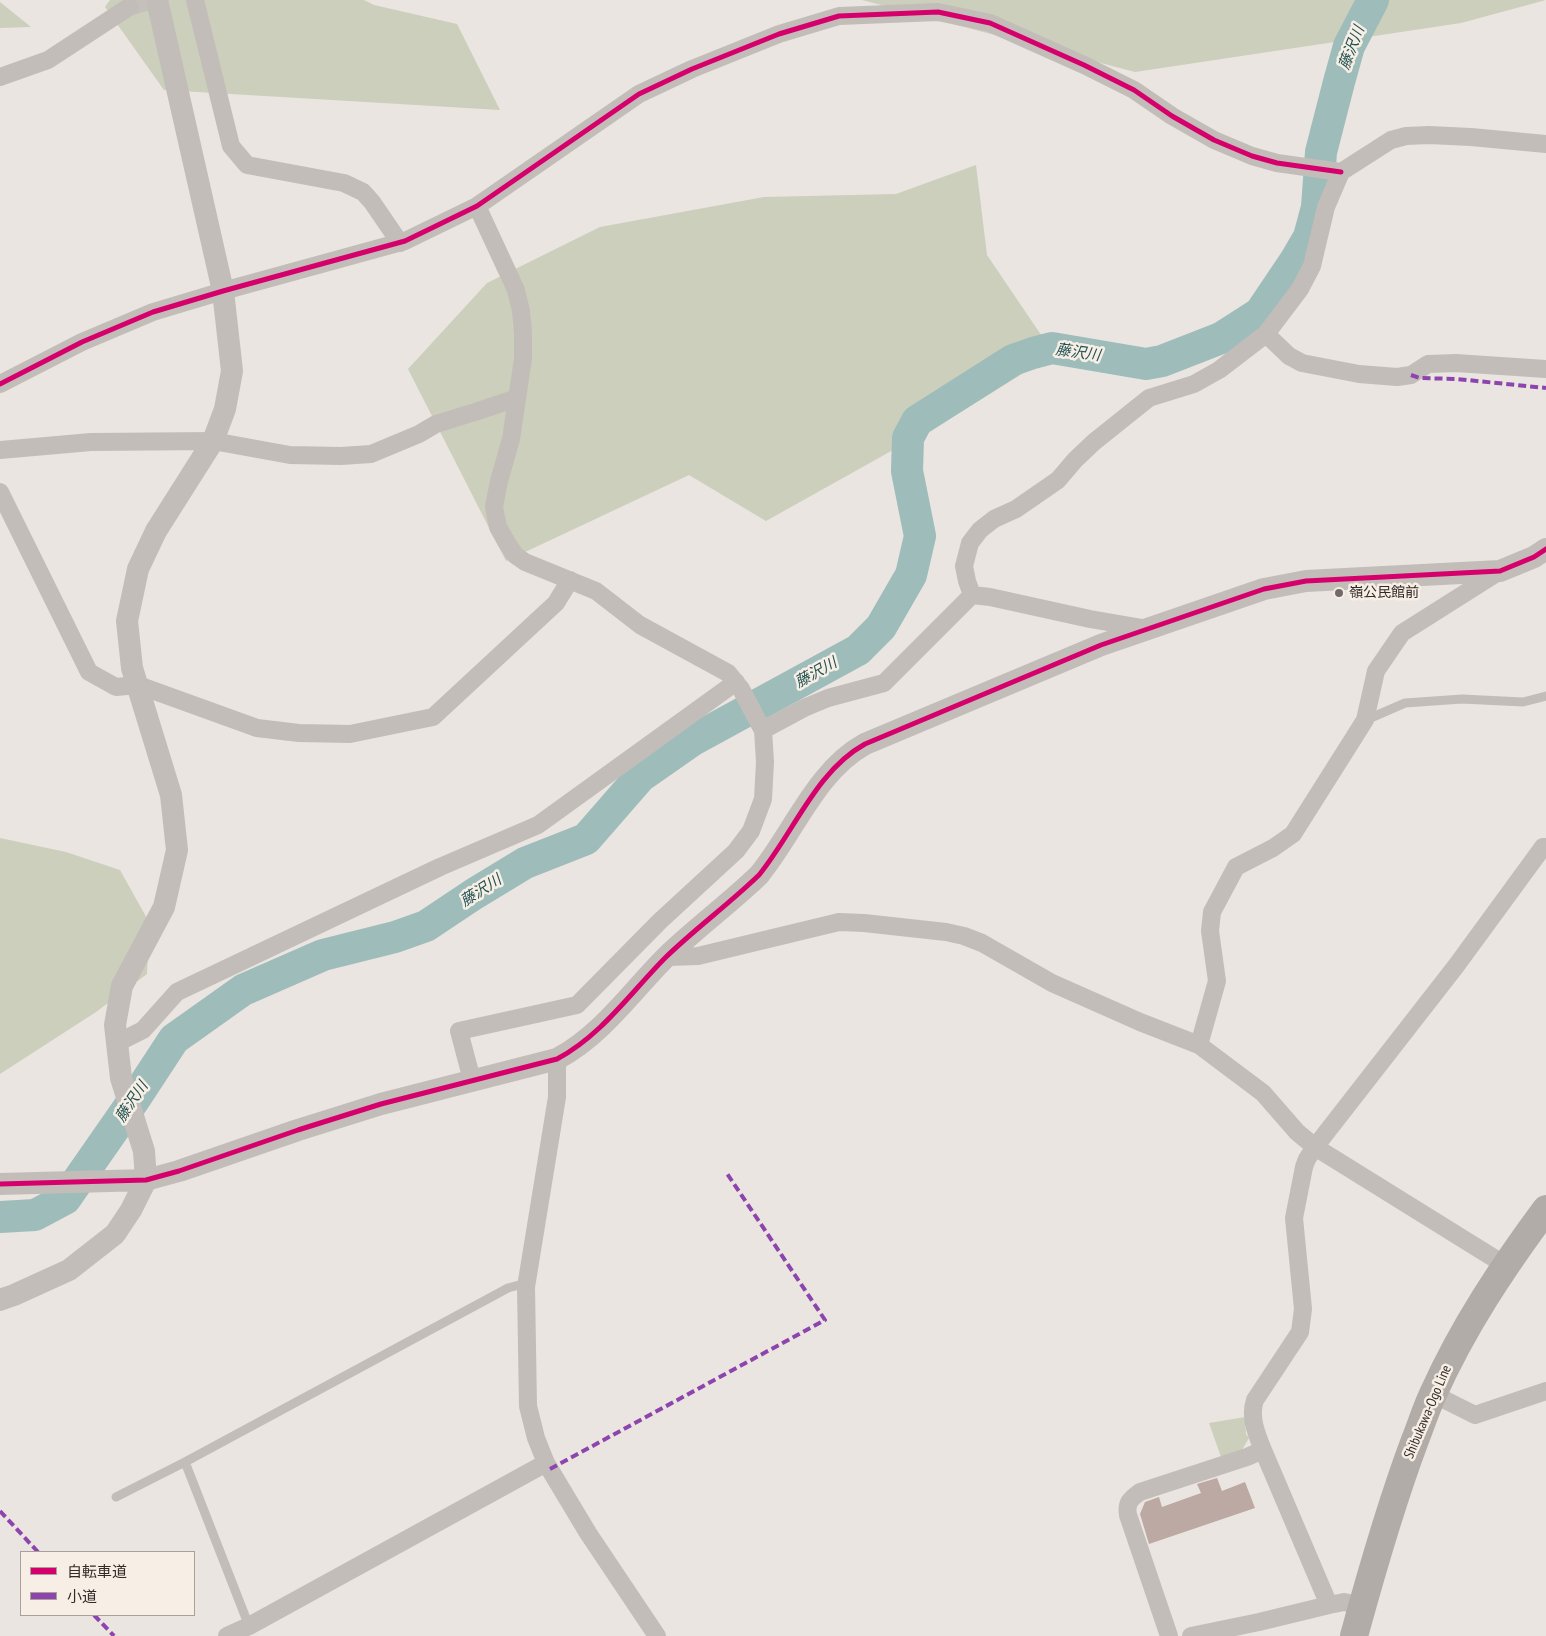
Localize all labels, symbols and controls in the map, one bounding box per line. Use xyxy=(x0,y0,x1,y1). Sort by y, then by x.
water label: 藤沢川 xyxy=(1336,24,1368,72)
water label: 藤沢川 xyxy=(1054,341,1102,365)
place label: 嶺公民館前 xyxy=(1349,585,1419,601)
marker: 嶺公民館前 xyxy=(1333,587,1345,599)
water label: 藤沢川 xyxy=(792,654,840,692)
water label: 藤沢川 xyxy=(457,871,505,911)
water label: 藤沢川 xyxy=(112,1078,152,1126)
street label: Shibukawa-Ogo Line xyxy=(1401,1363,1455,1461)
legend xyxy=(20,1551,195,1616)
text: 自転車道 xyxy=(67,1562,127,1581)
text: 小道 xyxy=(67,1587,97,1606)

